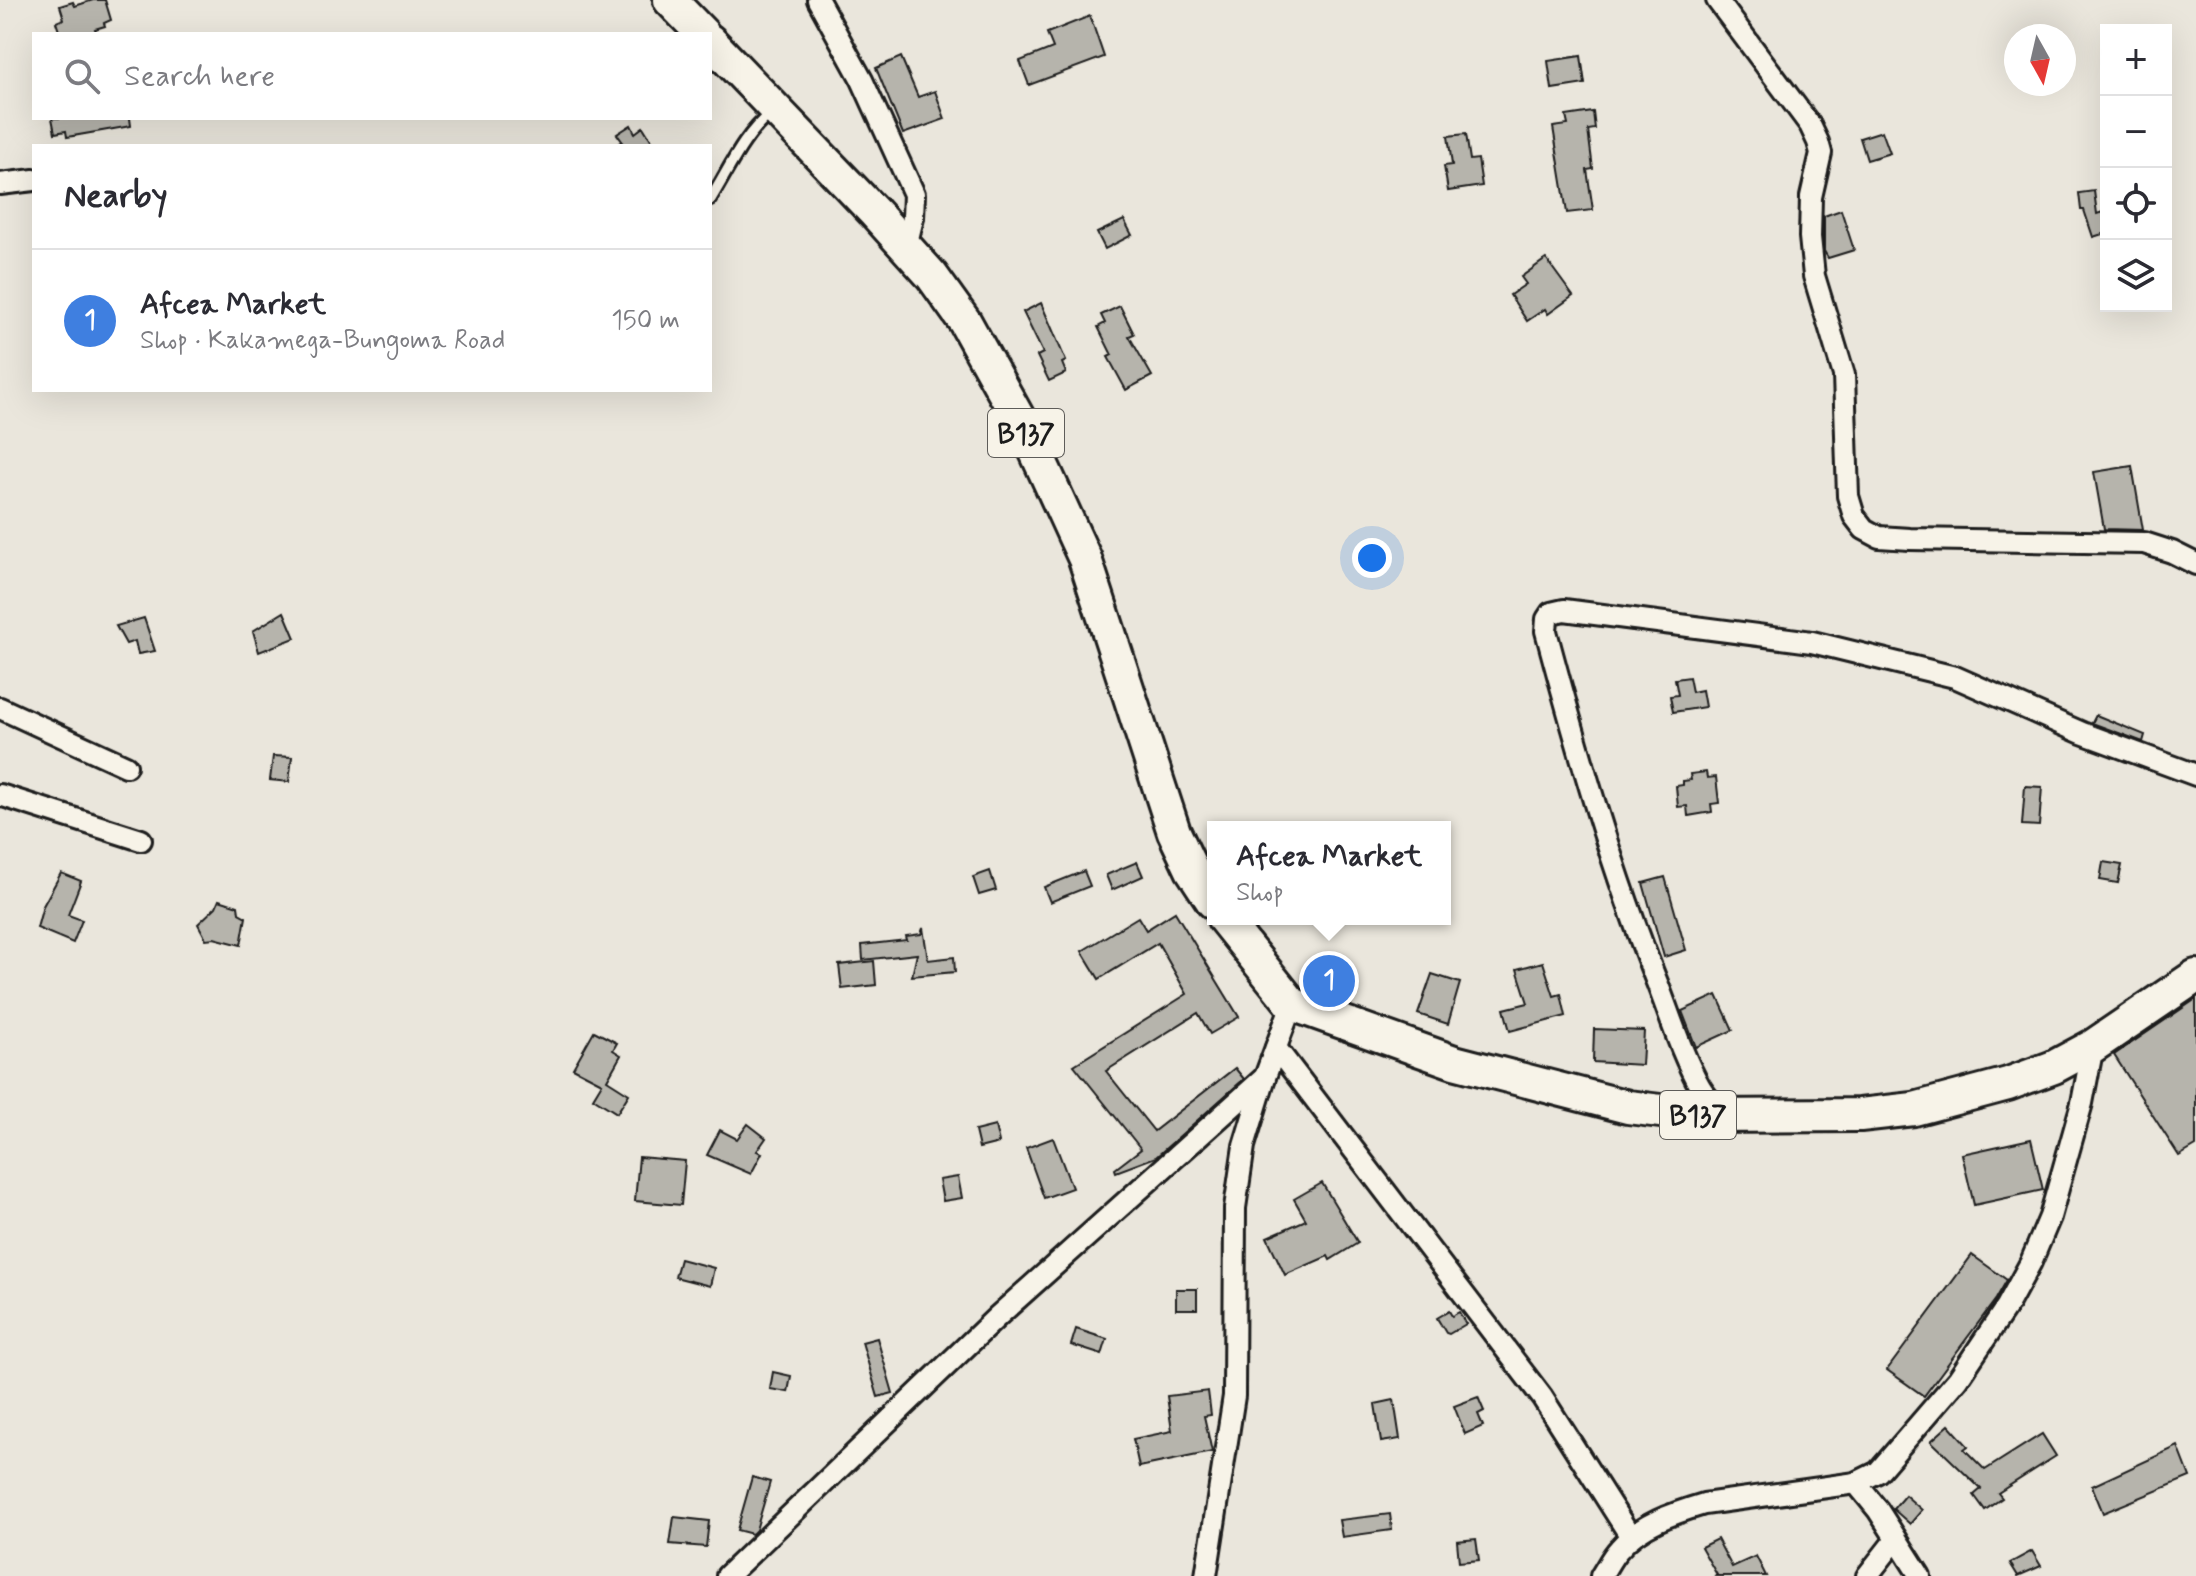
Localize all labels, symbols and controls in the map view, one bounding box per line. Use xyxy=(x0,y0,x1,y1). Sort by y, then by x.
north arrow xyxy=(2004,24,2076,96)
map controls xyxy=(2100,24,2172,312)
button: + xyxy=(2100,24,2172,96)
search box xyxy=(32,32,712,120)
icon: search xyxy=(60,54,104,98)
text: Search here xyxy=(124,57,275,96)
button: − xyxy=(2100,96,2172,168)
button: locate xyxy=(2100,168,2172,240)
text: Nearby xyxy=(64,174,168,219)
button: layers xyxy=(2100,240,2172,312)
text: Afcea Market xyxy=(140,285,326,324)
text: 1 xyxy=(84,304,96,338)
text: 150 m xyxy=(611,304,680,338)
text: Shop · Kakamega-Bungoma Road xyxy=(140,324,505,358)
road number: B137 xyxy=(988,409,1064,457)
your location xyxy=(1352,538,1392,578)
popup xyxy=(1207,821,1451,925)
text: Afcea Market xyxy=(1236,837,1422,876)
text: Shop xyxy=(1236,876,1284,910)
pin: 1 xyxy=(1303,951,1355,1011)
road number: B137 xyxy=(1660,1091,1736,1139)

